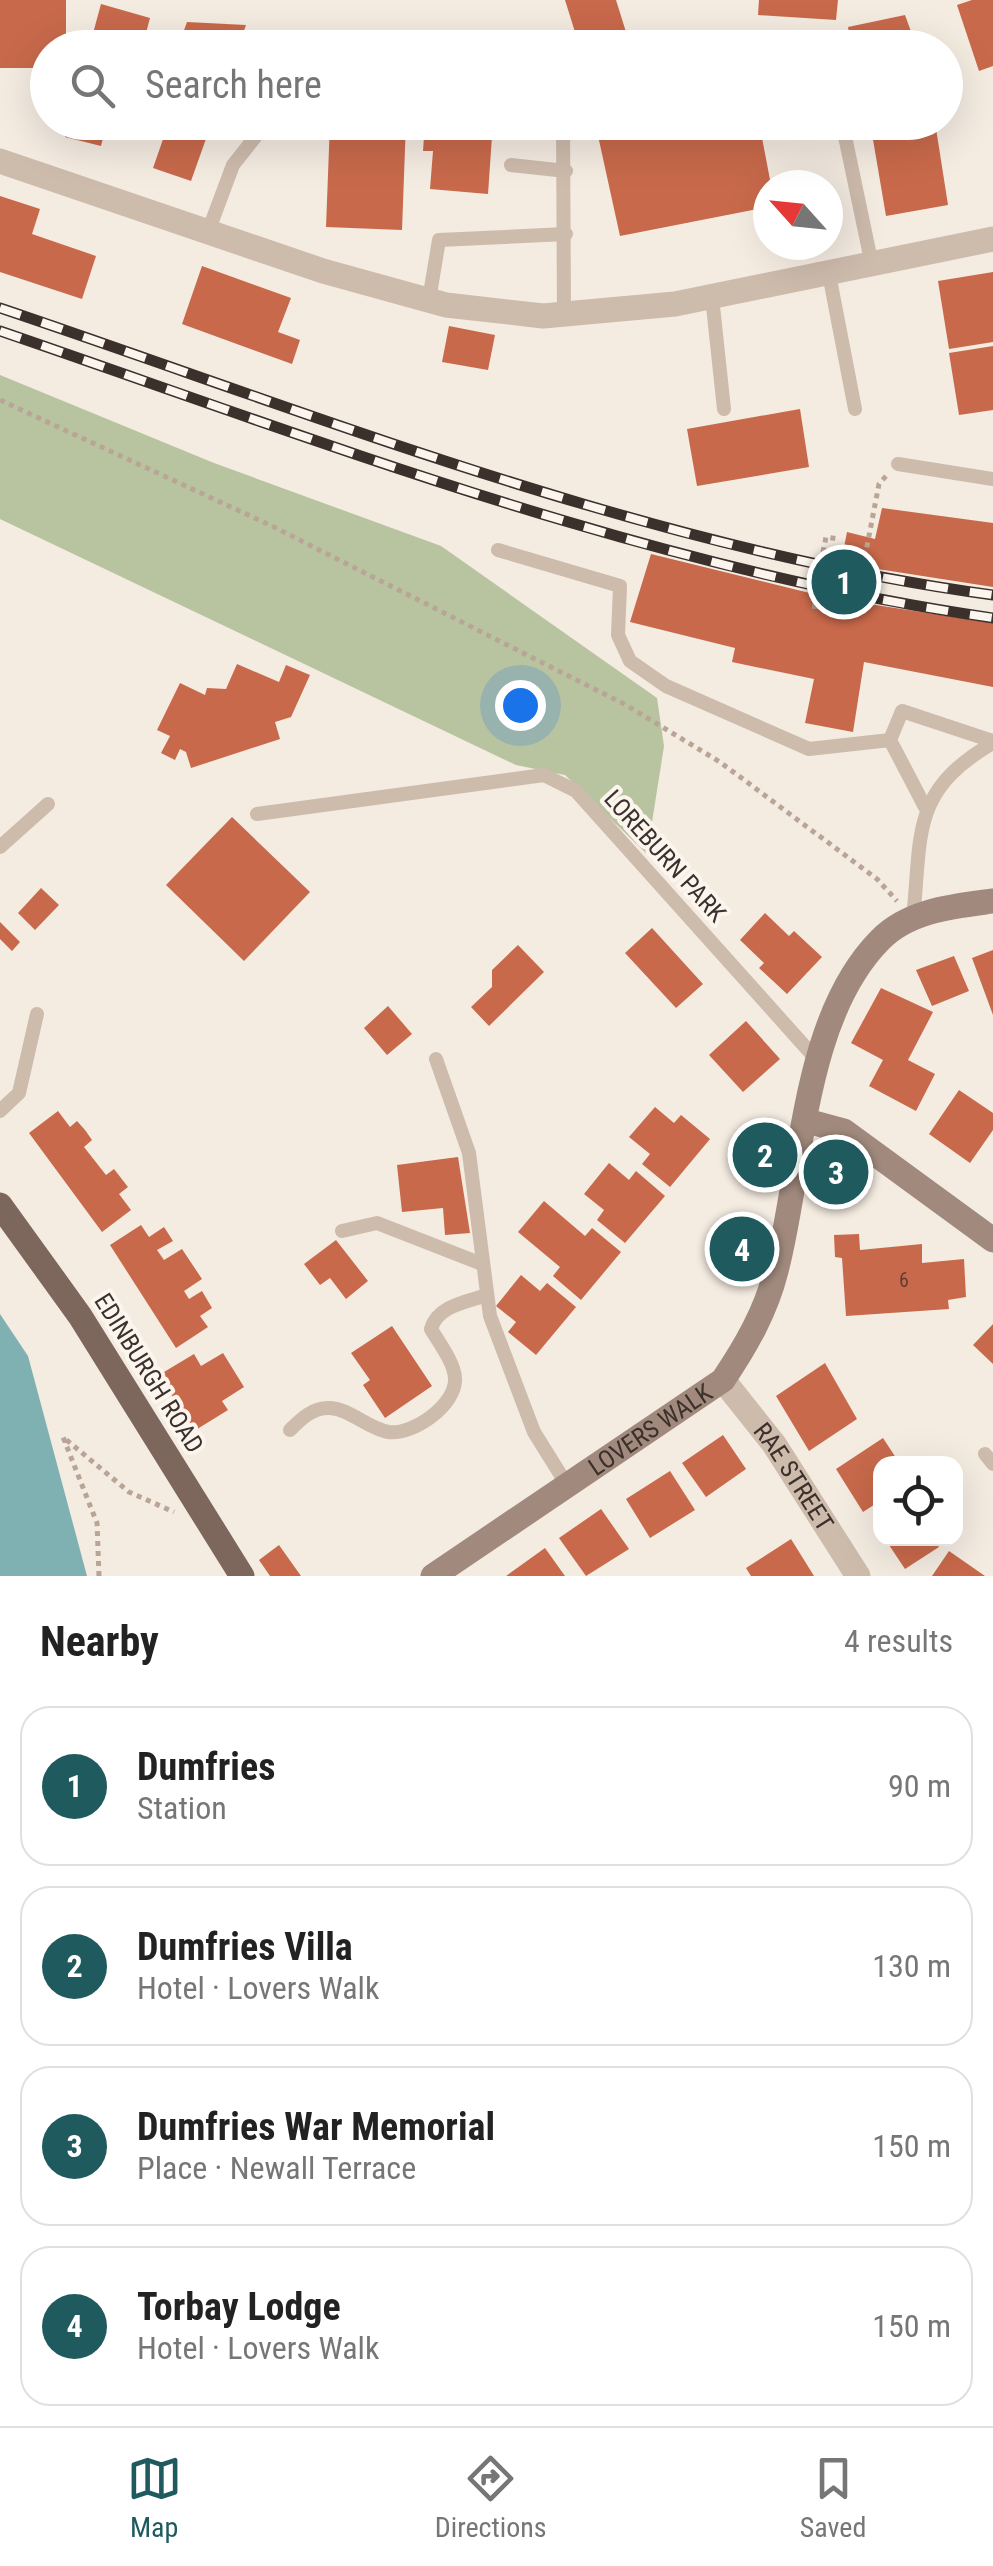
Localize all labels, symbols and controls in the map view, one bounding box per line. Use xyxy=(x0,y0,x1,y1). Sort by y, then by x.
search box xyxy=(30,30,963,140)
icon: search xyxy=(65,58,120,113)
text: Search here xyxy=(145,63,322,107)
north arrow xyxy=(753,170,843,260)
pin: 1 xyxy=(812,544,876,620)
your location xyxy=(495,680,546,731)
street label: LOREBURN PARK xyxy=(598,784,732,928)
pin: 2 xyxy=(732,1118,798,1192)
pin: 3 xyxy=(804,1134,868,1210)
pin: 4 xyxy=(710,1212,774,1286)
house number: 6 xyxy=(899,1268,909,1292)
street label: EDINBURGH ROAD xyxy=(88,1288,210,1458)
street label: LOVERS WALK xyxy=(583,1377,718,1481)
street label: RAE STREET xyxy=(748,1417,840,1536)
map controls xyxy=(873,1456,963,1546)
button: locate xyxy=(873,1456,963,1546)
text: Nearby xyxy=(40,1617,159,1666)
text: 4 results xyxy=(844,1622,953,1660)
text: Dumfries xyxy=(137,1745,275,1789)
text: 1 xyxy=(66,1767,83,1805)
text: 90 m xyxy=(888,1767,951,1805)
text: Station xyxy=(137,1789,227,1827)
text: Dumfries Villa xyxy=(137,1925,353,1969)
text: 2 xyxy=(66,1947,83,1985)
text: 130 m xyxy=(872,1947,951,1985)
text: Hotel · Lovers Walk xyxy=(137,1969,379,2007)
text: Dumfries War Memorial xyxy=(137,2105,495,2149)
text: 3 xyxy=(66,2127,83,2165)
text: 150 m xyxy=(872,2127,951,2165)
text: Place · Newall Terrace xyxy=(137,2149,416,2187)
text: Torbay Lodge xyxy=(137,2285,341,2329)
text: 4 xyxy=(66,2307,83,2345)
text: 150 m xyxy=(872,2307,951,2345)
text: Hotel · Lovers Walk xyxy=(137,2329,379,2367)
tab: Map xyxy=(127,2451,182,2544)
tab: Directions xyxy=(435,2451,547,2544)
tab: Saved xyxy=(800,2451,866,2544)

